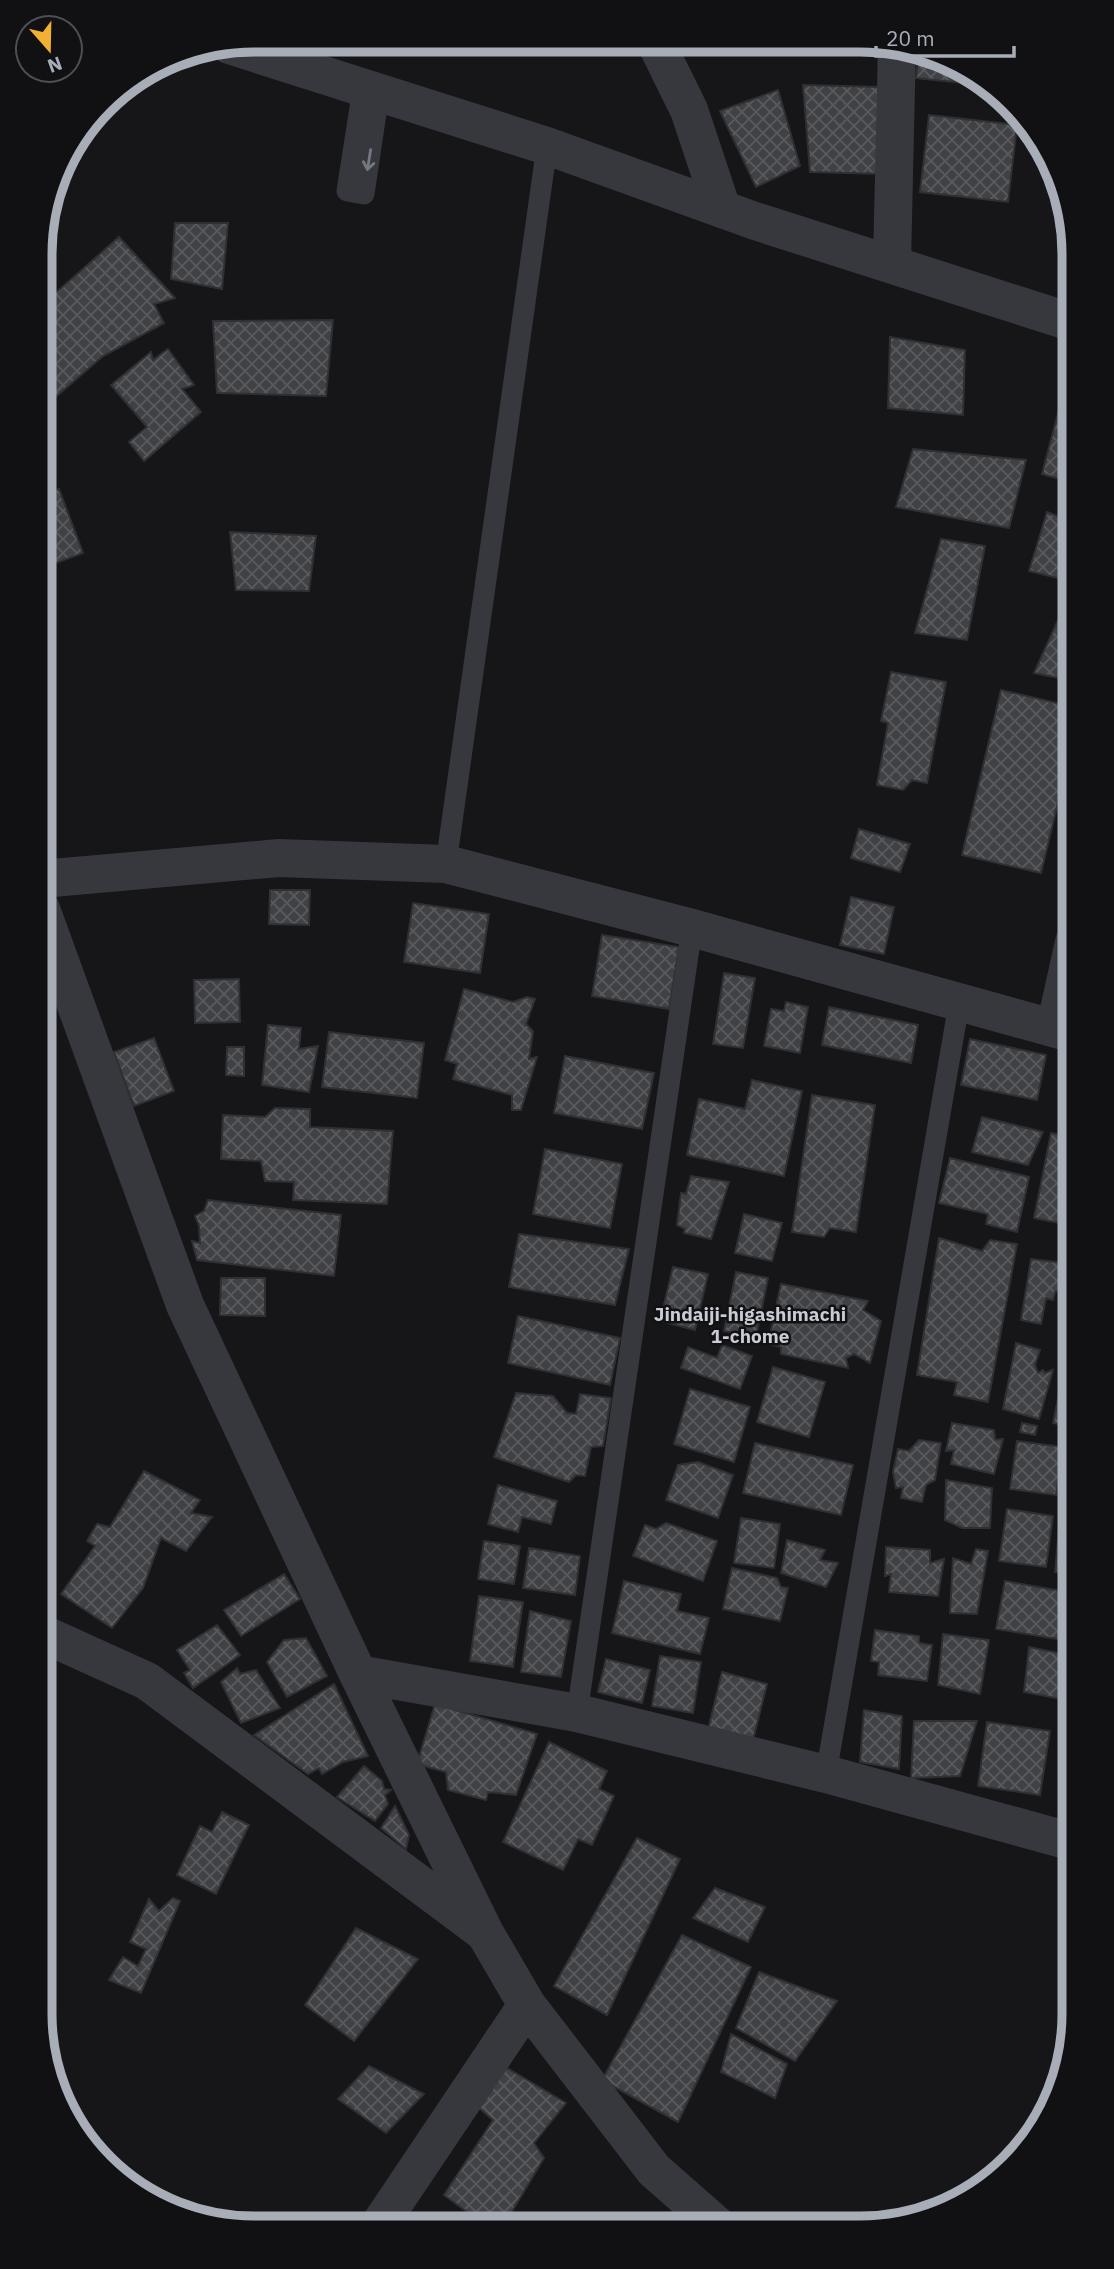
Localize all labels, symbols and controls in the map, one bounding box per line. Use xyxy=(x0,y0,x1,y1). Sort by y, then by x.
north arrow xyxy=(14,14,84,84)
scale bar xyxy=(876,14,1014,58)
text: 20 m xyxy=(886,24,935,52)
text: N xyxy=(44,51,65,79)
one-way arrow xyxy=(362,148,375,171)
district label: Jindaiji-higashimachi 1-chome xyxy=(654,1302,846,1348)

